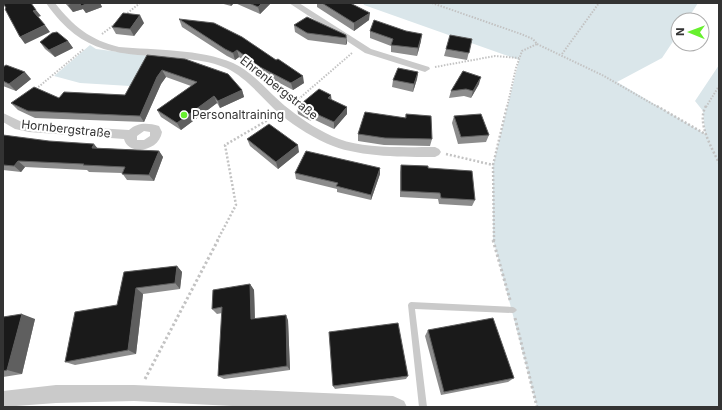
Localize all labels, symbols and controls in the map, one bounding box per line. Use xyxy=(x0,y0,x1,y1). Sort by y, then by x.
north arrow xyxy=(670,12,710,52)
text: N xyxy=(673,28,687,36)
street label: Ehrenbergstraße xyxy=(237,53,321,123)
place label: Personaltraining xyxy=(192,107,284,122)
marker: Personaltraining xyxy=(179,110,189,120)
street label: Hornbergstraße xyxy=(21,116,112,141)

